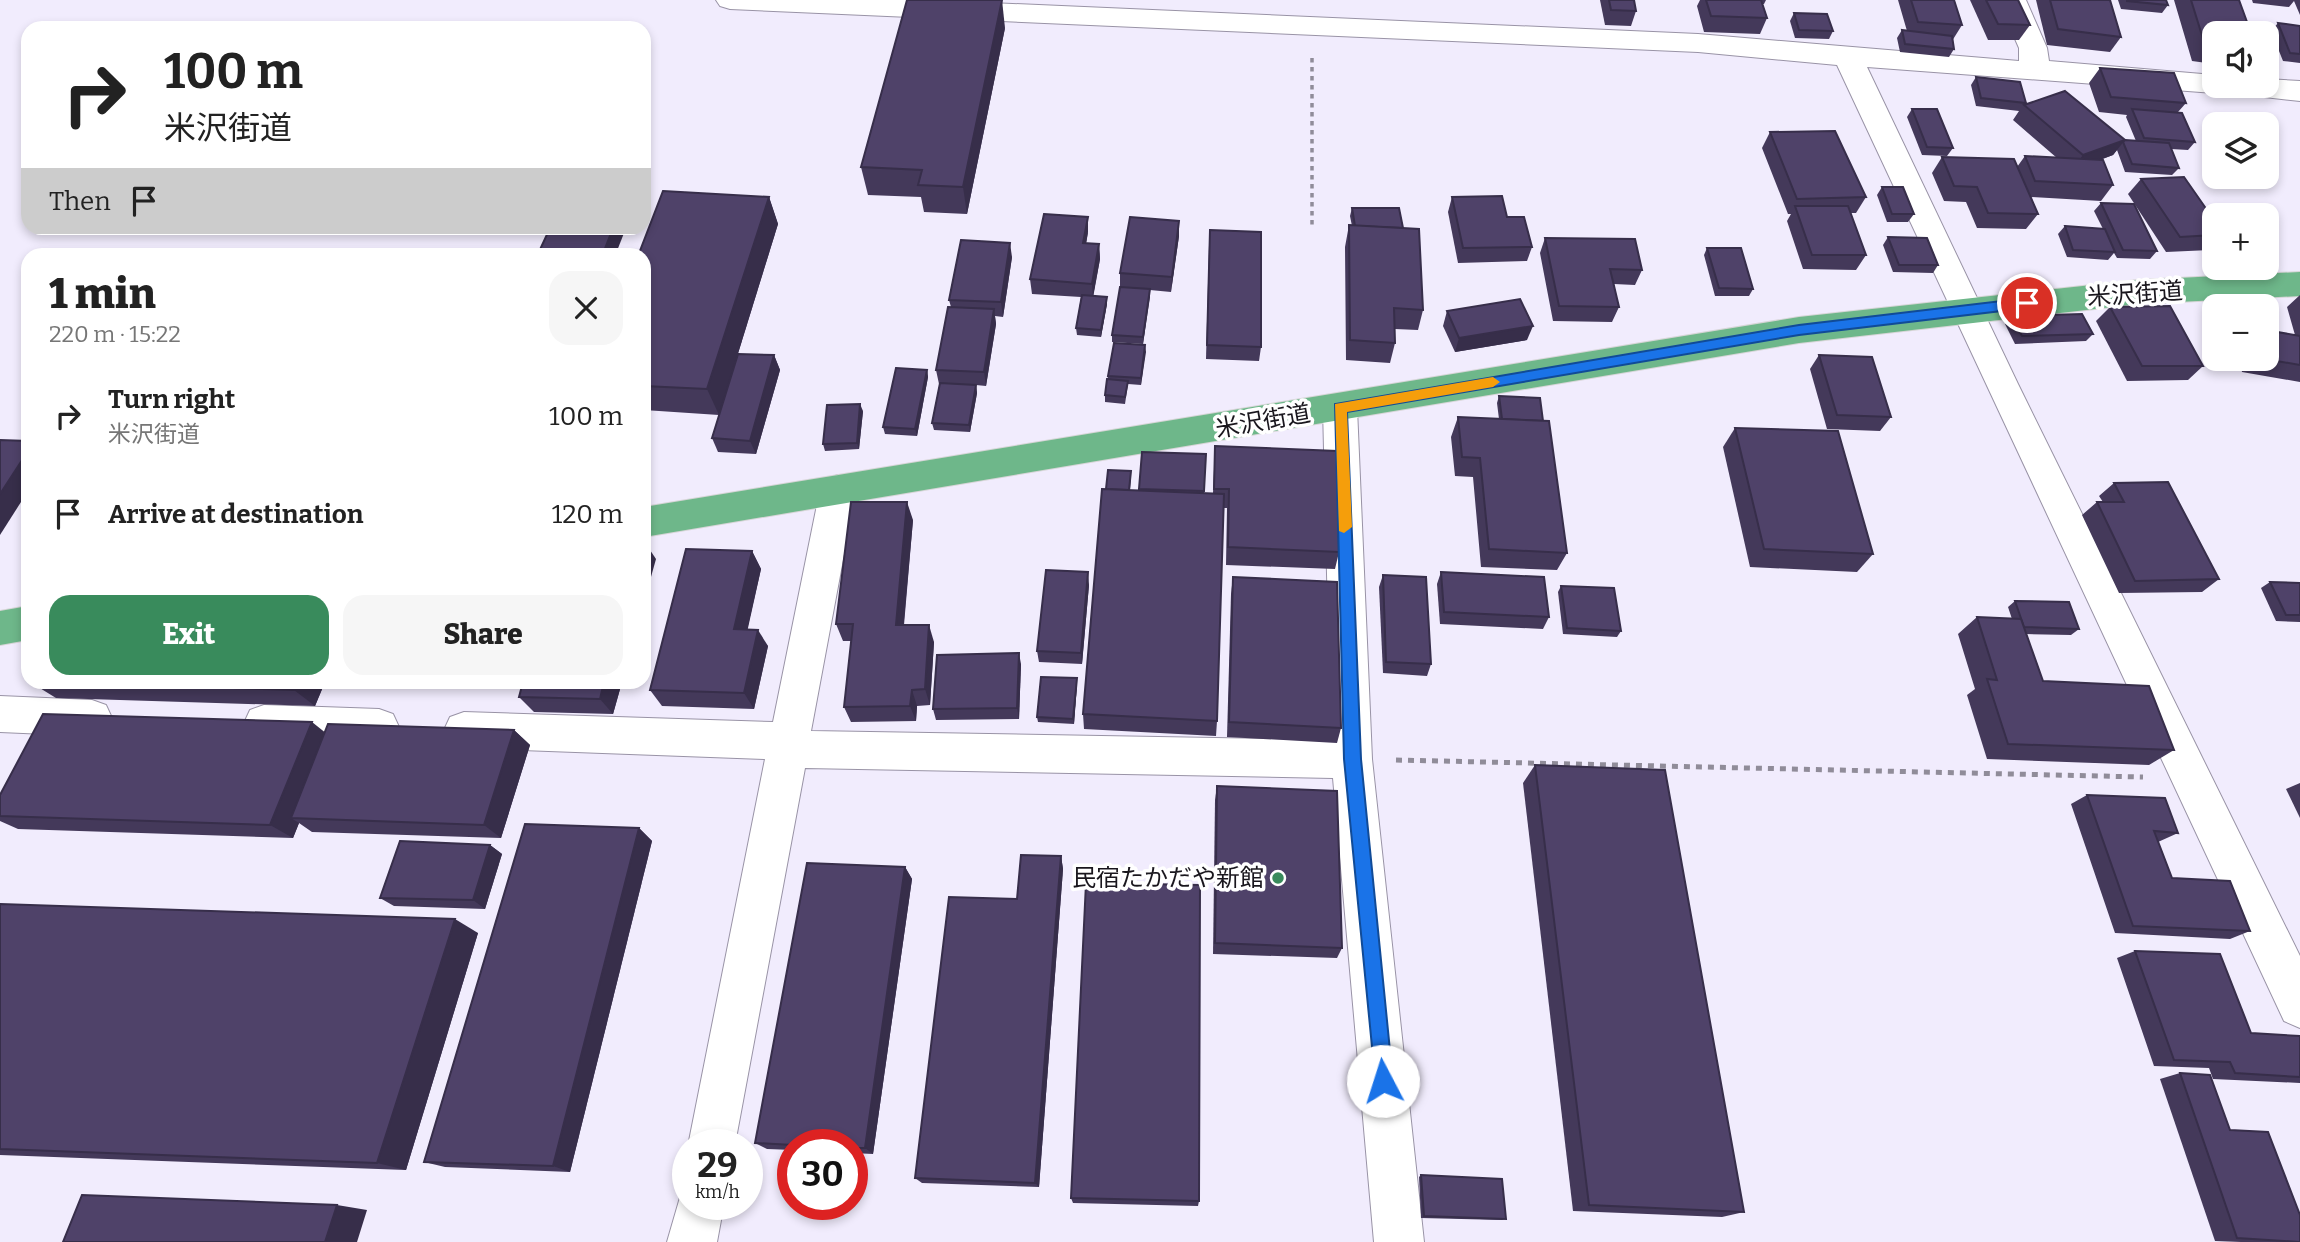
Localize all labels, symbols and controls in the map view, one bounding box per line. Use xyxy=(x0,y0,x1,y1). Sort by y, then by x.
map controls xyxy=(2202,21,2279,371)
button: sound xyxy=(2202,21,2279,98)
text: 100 m xyxy=(164,42,303,101)
icon: right xyxy=(49,49,140,140)
text: 米沢街道 xyxy=(164,109,292,147)
button: layers xyxy=(2202,112,2279,189)
icon: arrive xyxy=(125,182,163,220)
text: Then xyxy=(49,186,111,217)
button: + xyxy=(2202,203,2279,280)
text: 1 min xyxy=(49,269,156,319)
button: close xyxy=(549,271,623,345)
pin xyxy=(1997,273,2057,333)
street label: 米沢街道 xyxy=(2086,277,2184,311)
icon: arrive xyxy=(2008,284,2046,322)
button: − xyxy=(2202,294,2279,371)
text: 220 m · 15:22 xyxy=(49,320,181,348)
text: Turn right xyxy=(108,384,235,415)
icon: right xyxy=(49,397,87,435)
street label: 米沢街道 xyxy=(1213,399,1313,443)
text: 100 m xyxy=(549,401,623,432)
text: 米沢街道 xyxy=(108,420,200,448)
icon: arrive xyxy=(49,495,87,533)
text: Arrive at destination xyxy=(108,499,363,530)
text: 120 m xyxy=(552,499,623,530)
button: Exit xyxy=(49,595,329,675)
button: Share xyxy=(343,595,623,675)
place label: 民宿たかだや新館 xyxy=(1072,864,1264,892)
marker: 民宿たかだや新館 xyxy=(1270,870,1286,886)
position arrow xyxy=(1346,1044,1420,1118)
speed limit sign: 30 xyxy=(777,1129,868,1220)
text: 29 xyxy=(697,1144,738,1186)
text: km/h xyxy=(695,1181,740,1203)

